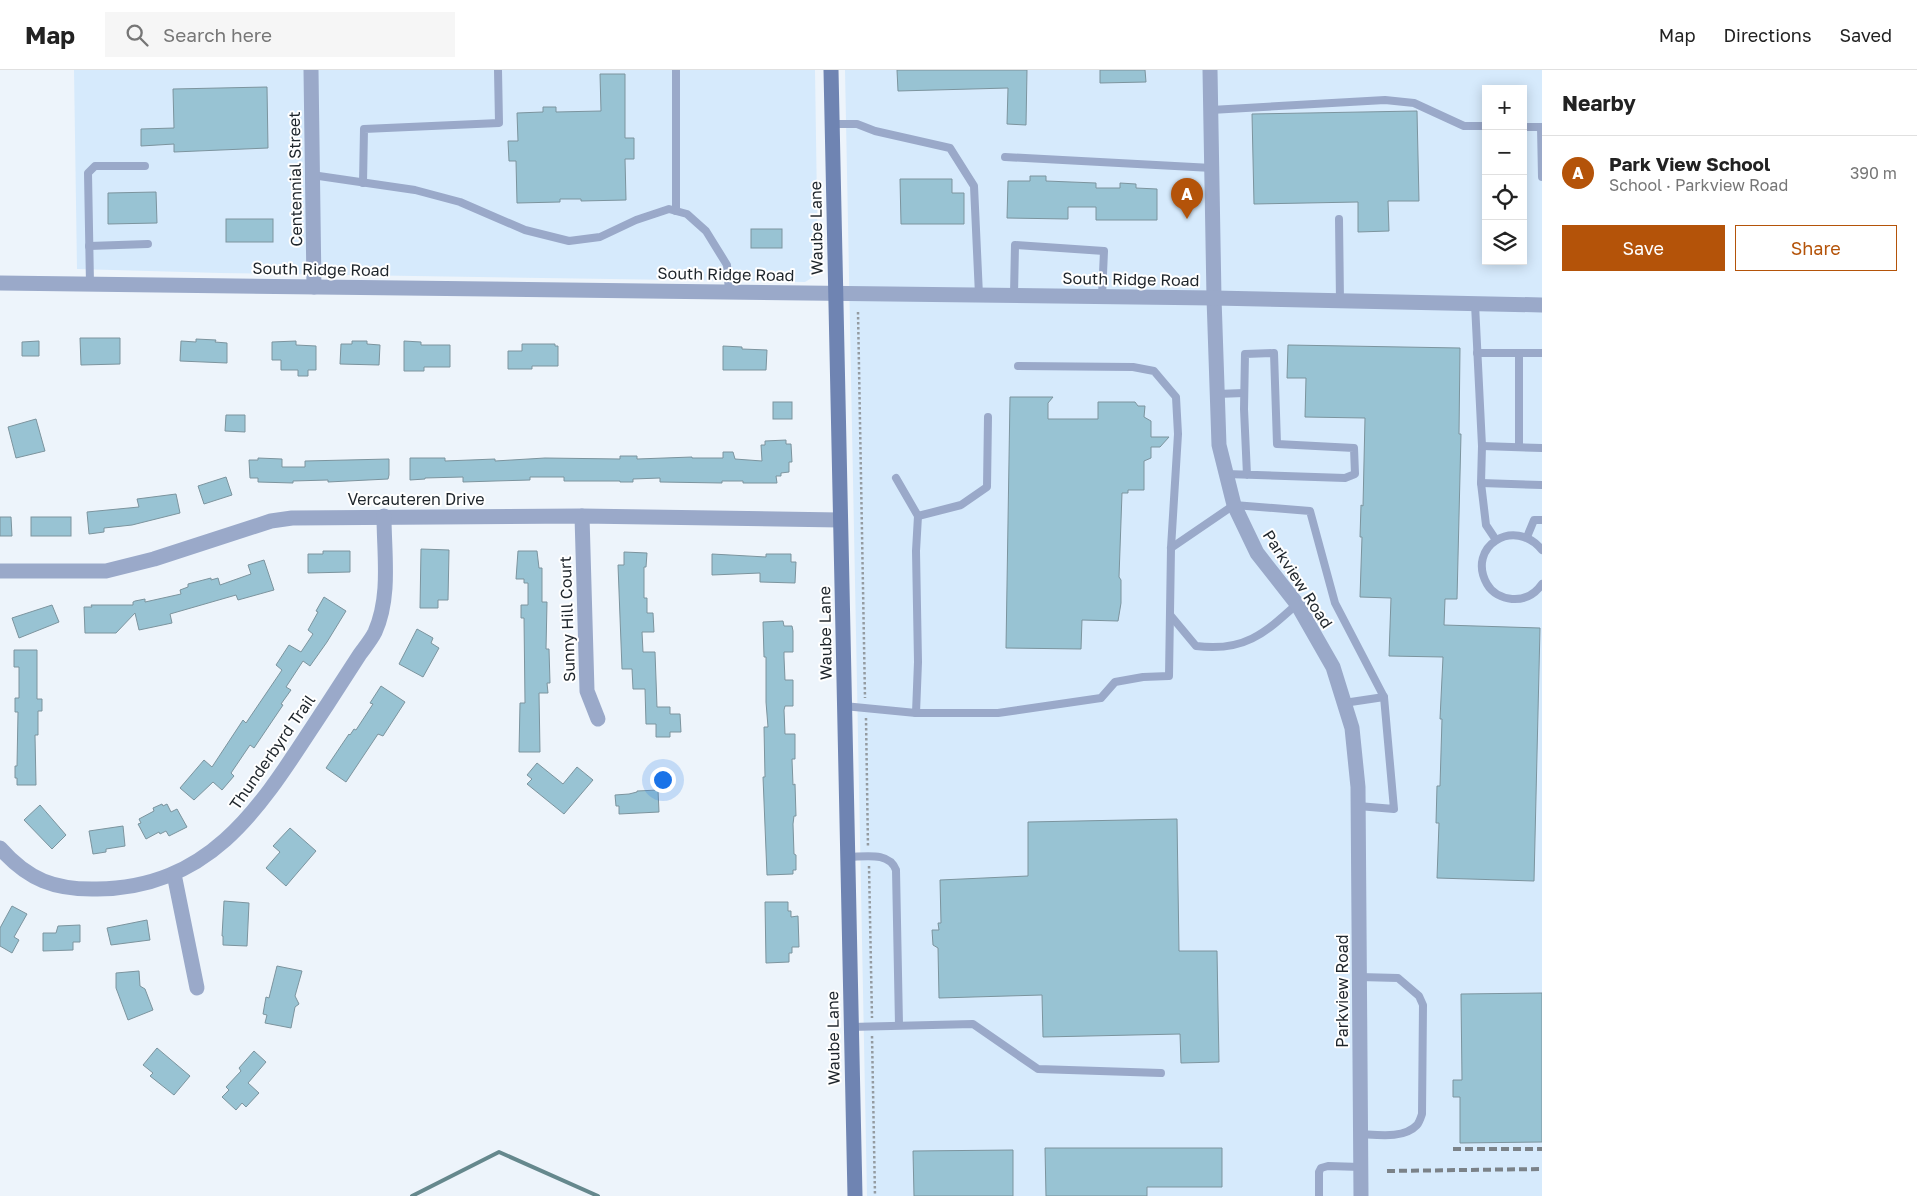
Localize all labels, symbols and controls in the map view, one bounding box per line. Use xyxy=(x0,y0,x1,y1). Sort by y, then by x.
search box xyxy=(105,12,455,57)
text: Map xyxy=(25,20,75,49)
icon: search xyxy=(123,21,151,49)
text: Search here xyxy=(163,23,272,46)
text: Map xyxy=(1659,24,1695,46)
text: Directions xyxy=(1723,24,1811,46)
text: Saved xyxy=(1839,24,1892,46)
map controls xyxy=(1482,85,1527,265)
button: + xyxy=(1482,85,1527,130)
text: Nearby xyxy=(1562,90,1636,116)
street label: Centennial Street xyxy=(284,111,306,247)
button: − xyxy=(1482,130,1527,175)
text: Park View School xyxy=(1609,152,1770,175)
text: A xyxy=(1572,163,1584,183)
text: 390 m xyxy=(1850,163,1897,183)
button: locate xyxy=(1482,175,1527,220)
text: School · Parkview Road xyxy=(1609,175,1788,195)
pin: A xyxy=(1171,178,1203,219)
street label: Waube Lane xyxy=(805,181,827,275)
button: layers xyxy=(1482,220,1527,265)
button: Save xyxy=(1562,225,1725,271)
button: Share xyxy=(1735,225,1897,271)
street label: South Ridge Road xyxy=(252,258,390,280)
street label: South Ridge Road xyxy=(657,263,795,285)
street label: South Ridge Road xyxy=(1062,268,1200,290)
street label: Vercauteren Drive xyxy=(347,489,485,509)
street label: Parkview Road xyxy=(1259,526,1337,632)
street label: Sunny Hill Court xyxy=(555,556,579,682)
street label: Waube Lane xyxy=(814,586,836,680)
street label: Thunderbyrd Trail xyxy=(225,691,319,813)
your location xyxy=(650,767,676,793)
street label: Parkview Road xyxy=(1332,934,1352,1048)
street label: Waube Lane xyxy=(822,991,844,1085)

